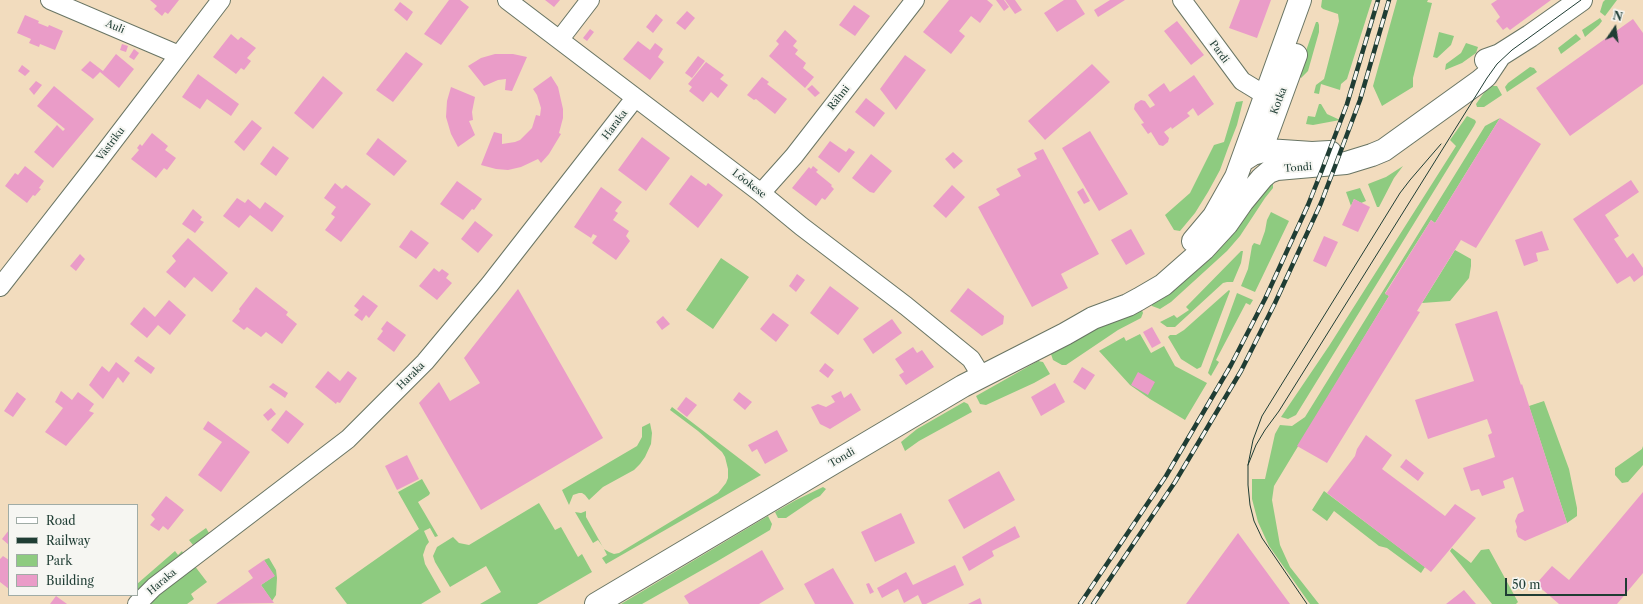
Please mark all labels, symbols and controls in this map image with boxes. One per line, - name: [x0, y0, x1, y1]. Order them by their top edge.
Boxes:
- north arrow: [1595, 8, 1635, 48]
- text: N: [1611, 8, 1624, 24]
- street label: Auli: [104, 18, 126, 36]
- street label: Pardi: [1207, 38, 1231, 66]
- street label: Rähni: [826, 83, 852, 113]
- street label: Kotka: [1268, 86, 1290, 116]
- street label: Haraka: [600, 108, 630, 142]
- street label: Västriku: [95, 125, 127, 163]
- street label: Tondi: [1284, 161, 1312, 175]
- street label: Lõokese: [730, 167, 768, 201]
- street label: Haraka: [395, 360, 427, 392]
- street label: Tondi: [827, 446, 857, 470]
- legend: [8, 504, 138, 596]
- text: Road: [46, 513, 76, 528]
- text: Railway: [46, 533, 91, 548]
- text: Park: [46, 553, 72, 568]
- street label: Haraka: [145, 566, 179, 598]
- scale bar: [1507, 570, 1629, 596]
- text: Building: [46, 573, 94, 588]
- text: 50 m: [1512, 577, 1541, 592]

